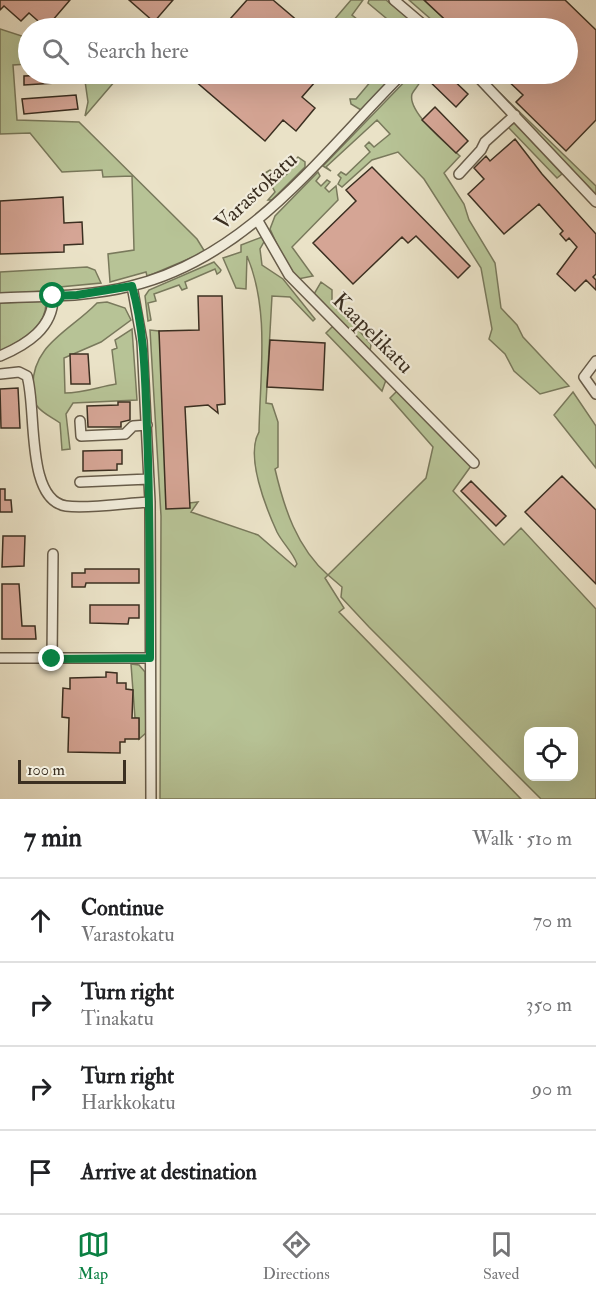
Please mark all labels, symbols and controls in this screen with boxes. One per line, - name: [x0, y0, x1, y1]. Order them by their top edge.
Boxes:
- search box: [18, 18, 578, 84]
- icon: search: [39, 35, 72, 68]
- text: Search here: [87, 37, 189, 65]
- street label: Varastokatu: [209, 146, 303, 236]
- route start: [39, 282, 65, 308]
- street label: Kaapelikatu: [326, 287, 419, 380]
- route end: [38, 645, 64, 671]
- map controls: [524, 727, 578, 781]
- button: locate: [524, 727, 578, 781]
- scale bar: [18, 757, 126, 784]
- text: 100 m: [27, 760, 65, 780]
- text: 7 min: [24, 822, 82, 854]
- text: Walk · 510 m: [472, 826, 572, 851]
- text: Continue: [81, 894, 164, 922]
- icon: ahead: [24, 904, 57, 937]
- text: 70 m: [533, 908, 572, 933]
- text: Varastokatu: [81, 922, 175, 947]
- text: Turn right: [81, 978, 174, 1006]
- icon: right: [24, 988, 57, 1021]
- text: 350 m: [526, 992, 572, 1017]
- text: Tinakatu: [81, 1006, 154, 1031]
- text: Turn right: [81, 1062, 174, 1090]
- icon: right: [24, 1072, 57, 1105]
- text: 90 m: [532, 1076, 572, 1101]
- text: Harkkokatu: [81, 1090, 176, 1115]
- icon: arrive: [24, 1156, 57, 1189]
- text: Arrive at destination: [81, 1158, 257, 1186]
- tab: Map: [77, 1228, 110, 1284]
- tab: Directions: [263, 1228, 330, 1284]
- tab: Saved: [483, 1228, 519, 1284]

